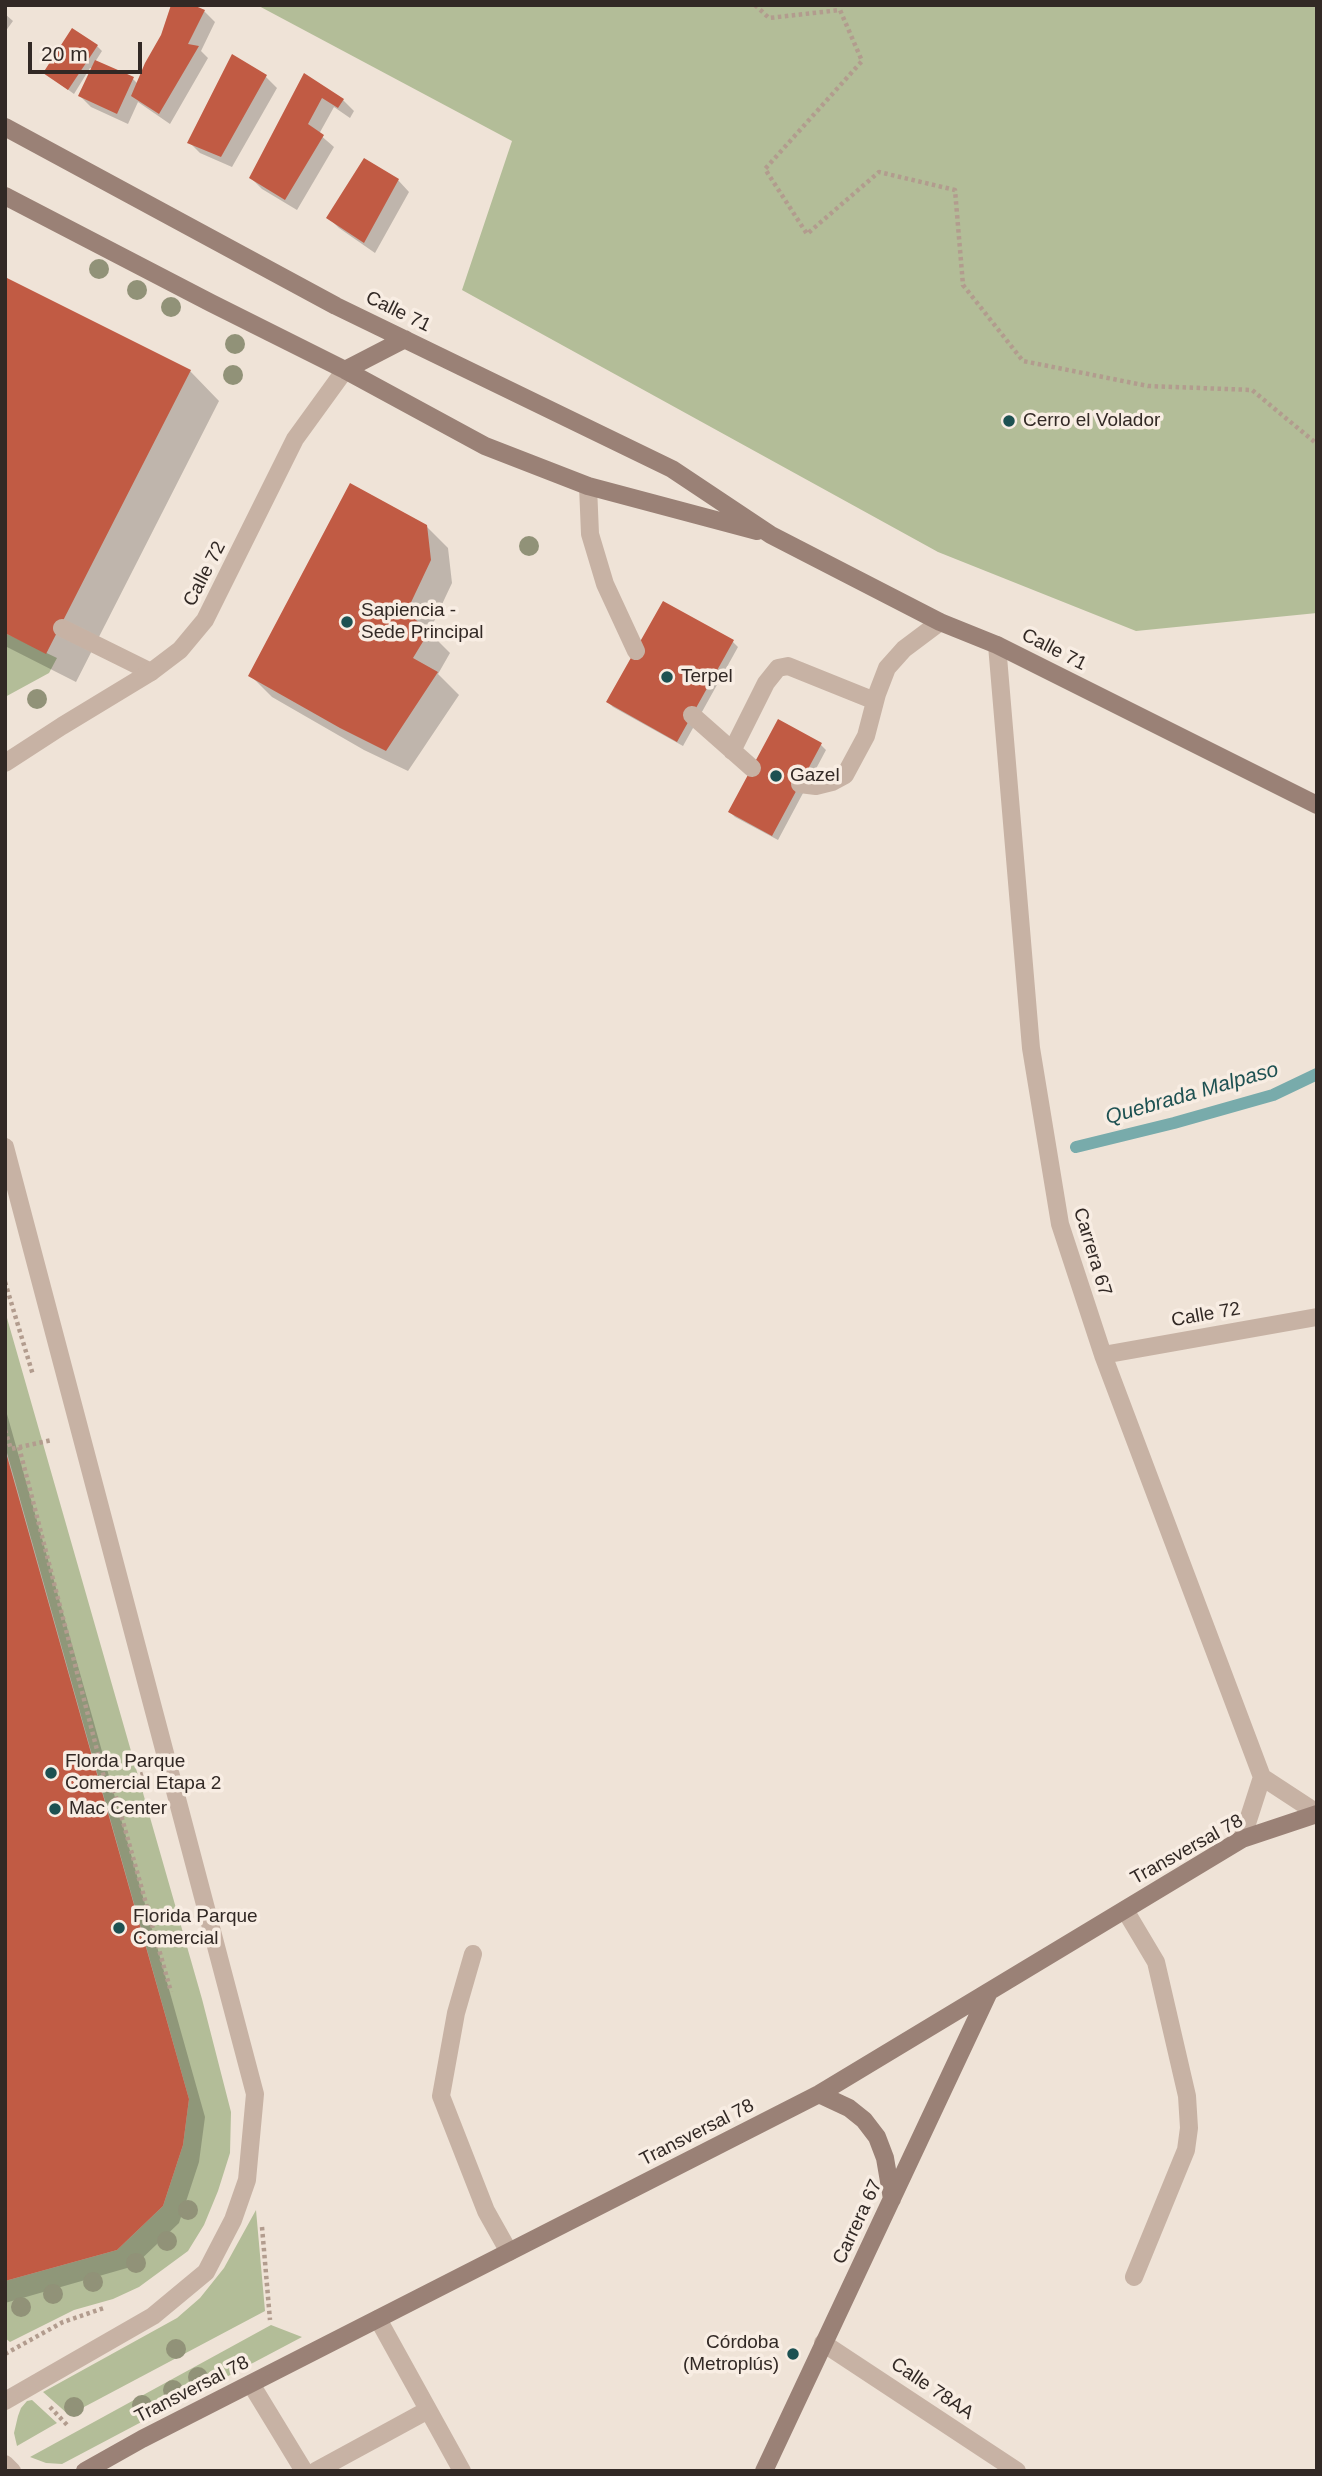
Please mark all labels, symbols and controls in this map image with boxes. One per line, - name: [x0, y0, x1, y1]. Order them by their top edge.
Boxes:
- scale bar: [32, 28, 145, 72]
- text: 20 m: [41, 42, 88, 65]
- street label: Calle 71: [362, 286, 434, 338]
- place label: Cerro el Volador: [1023, 410, 1160, 432]
- marker: Cerro el Volador: [1001, 413, 1017, 429]
- street label: Calle 72: [179, 538, 231, 610]
- place label: Sapiencia - Sede Principal: [361, 600, 484, 644]
- marker: Sapiencia - Sede Principal: [339, 614, 355, 630]
- street label: Calle 71: [1018, 624, 1090, 676]
- place label: Terpel: [681, 666, 733, 688]
- marker: Terpel: [659, 669, 675, 685]
- place label: Gazel: [790, 765, 840, 787]
- marker: Gazel: [768, 768, 784, 784]
- water label: Quebrada Malpaso: [1103, 1057, 1281, 1131]
- street label: Carrera 67: [1068, 1205, 1116, 1299]
- street label: Calle 72: [1170, 1298, 1242, 1332]
- place label: Florda Parque Comercial Etapa 2: [65, 1751, 221, 1795]
- marker: Florda Parque Comercial Etapa 2: [43, 1765, 59, 1781]
- place label: Mac Center: [69, 1798, 167, 1820]
- marker: Mac Center: [47, 1801, 63, 1817]
- street label: Transversal 78: [1127, 1810, 1247, 1890]
- place label: Florida Parque Comercial: [133, 1906, 258, 1950]
- marker: Florida Parque Comercial: [111, 1920, 127, 1936]
- street label: Transversal 78: [636, 2094, 758, 2172]
- street label: Carrera 67: [828, 2176, 888, 2268]
- place label: Córdoba (Metroplús): [683, 2332, 779, 2376]
- marker: Córdoba (Metroplús): [785, 2346, 801, 2362]
- street label: Transversal 78: [131, 2351, 253, 2429]
- street label: Calle 78AA: [886, 2353, 978, 2425]

